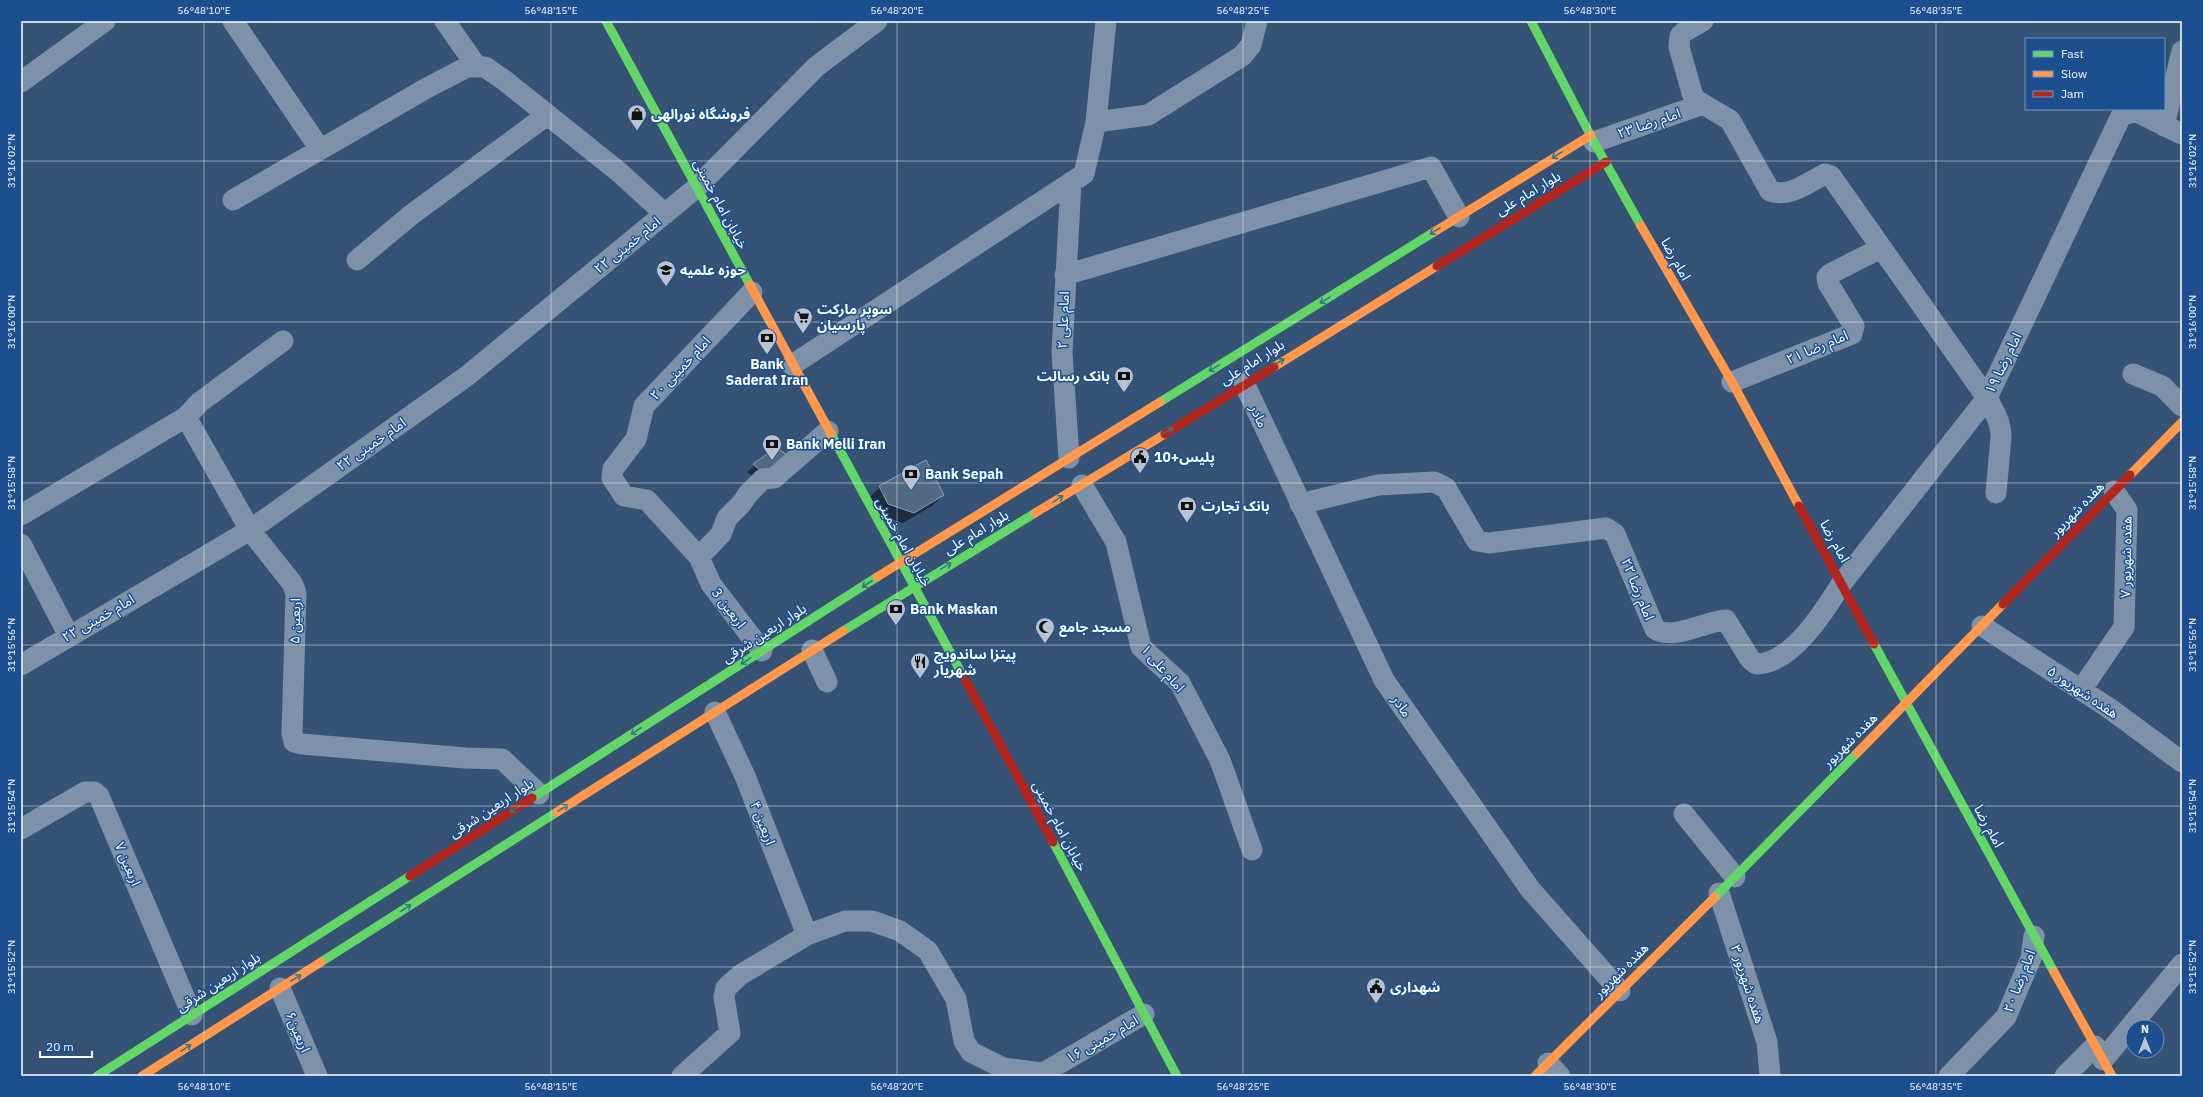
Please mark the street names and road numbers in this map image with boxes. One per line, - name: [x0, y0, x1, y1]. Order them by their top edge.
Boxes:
- street label: امام رضا ۲۳: [1615, 104, 1684, 144]
- street label: خیابان امام خمینی: [688, 156, 752, 253]
- street label: بلوار امام علی: [1492, 166, 1565, 221]
- street label: امام خمینی ۲۲: [590, 213, 665, 279]
- street label: امام رضا: [1655, 234, 1695, 285]
- street label: امام علی ۲: [1053, 291, 1075, 349]
- street label: امام رضا ۲۱: [1783, 326, 1851, 370]
- street label: امام رضا ۱۹: [1981, 330, 2027, 397]
- street label: امام خمینی ۲۰: [646, 332, 716, 405]
- street label: بلوار امام علی: [1216, 335, 1289, 391]
- street label: مادر: [1246, 401, 1272, 430]
- street label: امام خمینی ۲۲: [333, 413, 410, 476]
- street label: هفده شهریور: [2045, 477, 2108, 541]
- street label: خیابان امام خمینی: [870, 494, 936, 591]
- street label: بلوار امام علی: [940, 505, 1013, 560]
- street label: امام رضا: [1814, 516, 1854, 567]
- street label: هفده شهریور ۷: [2116, 516, 2136, 598]
- street label: امام رضا ۲۲: [1616, 555, 1659, 624]
- street label: اربعین 3: [708, 584, 750, 632]
- street label: امام خمینی ۲۲: [58, 590, 139, 648]
- street label: اربعین ۵: [286, 598, 304, 644]
- street label: بلوار اربعین شرقی: [718, 599, 810, 667]
- street label: امام علی ۱: [1136, 640, 1189, 697]
- street label: هفده شهریور ۵: [2044, 662, 2122, 722]
- street label: مادر: [1387, 690, 1416, 721]
- street label: هفده شهریور: [1818, 709, 1881, 772]
- street label: بلوار اربعین شرقی: [445, 774, 537, 842]
- street label: خیابان امام خمینی: [1027, 778, 1091, 875]
- street label: اربعین ۴: [746, 798, 780, 848]
- street label: امام رضا: [1968, 801, 2008, 852]
- street label: اربعین ۷: [111, 839, 145, 889]
- street label: هفده شهریور: [1589, 939, 1652, 1002]
- street label: هفده شهریور ۳: [1727, 942, 1769, 1026]
- street label: امام رضا ۲۰: [1999, 947, 2041, 1016]
- street label: بلوار اربعین شرقی: [172, 948, 264, 1016]
- street label: اربعین۶: [281, 1009, 315, 1055]
- street label: امام خمینی ۱۶: [1062, 1011, 1143, 1069]

